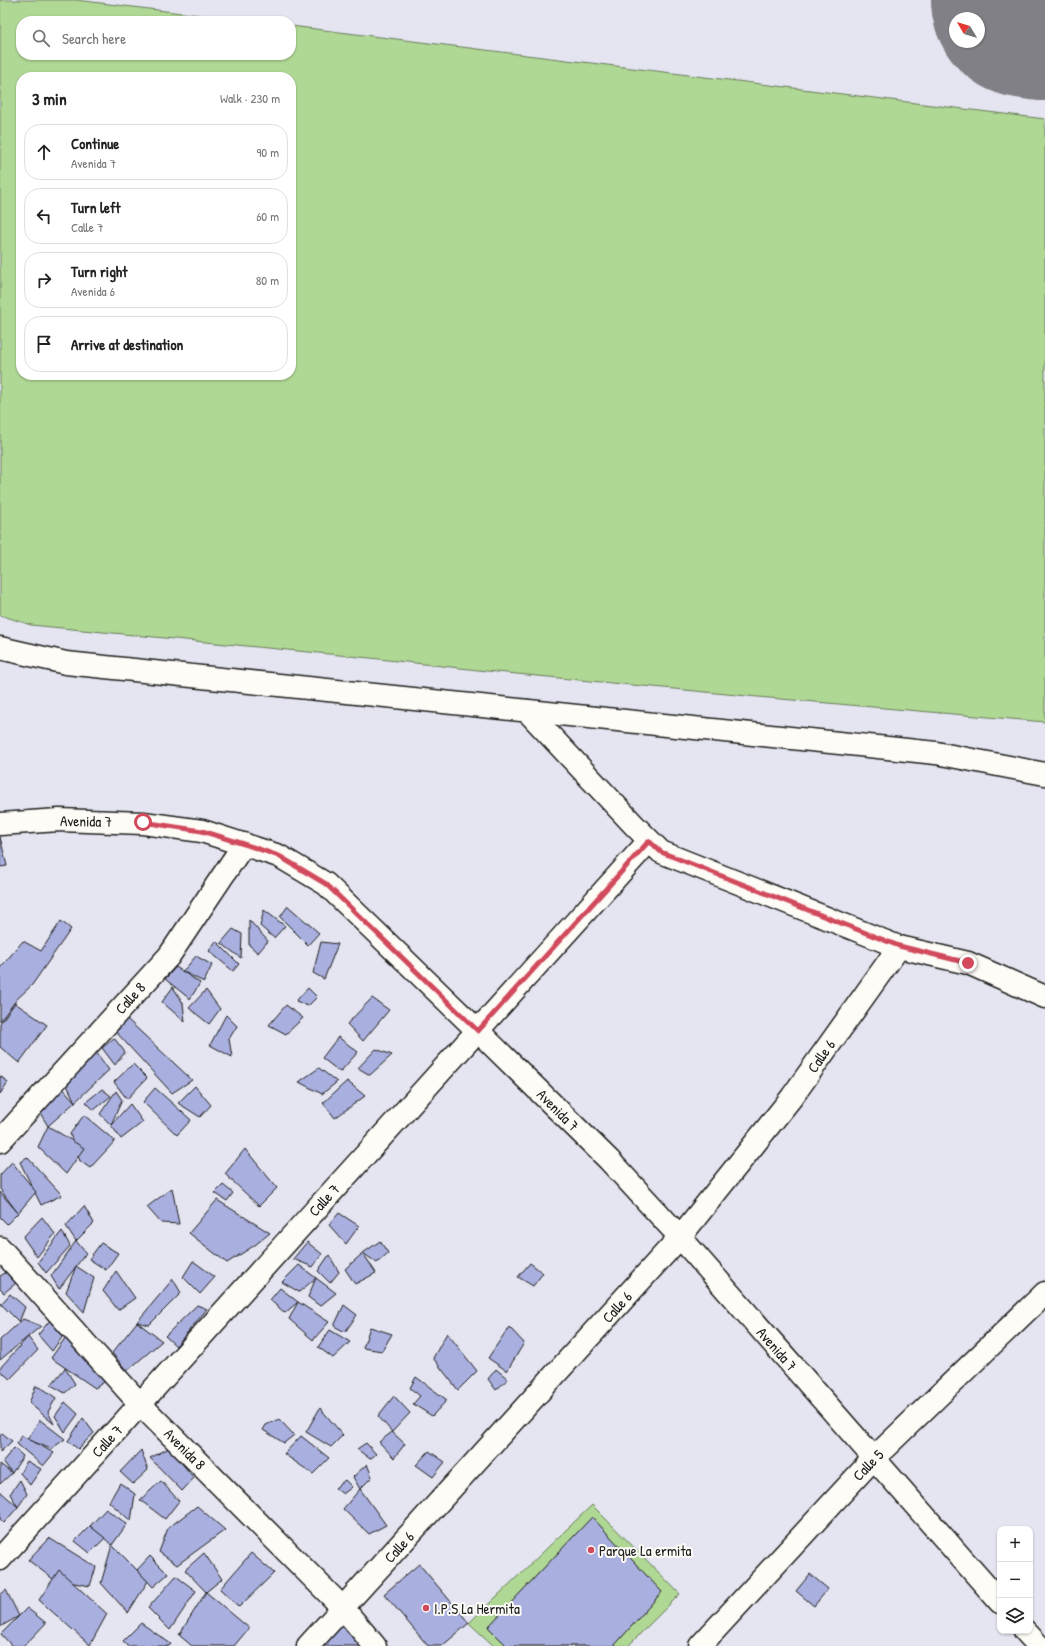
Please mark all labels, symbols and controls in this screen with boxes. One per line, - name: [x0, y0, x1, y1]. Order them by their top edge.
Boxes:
- north arrow: [949, 12, 985, 48]
- search box: [16, 16, 296, 60]
- icon: search: [30, 27, 52, 49]
- text: Search here: [62, 28, 126, 49]
- text: 3 min: [32, 87, 67, 110]
- text: Walk · 230 m: [220, 89, 280, 107]
- text: Continue: [71, 133, 119, 154]
- icon: ahead: [33, 141, 55, 163]
- text: 90 m: [257, 143, 279, 161]
- text: Avenida 7: [71, 154, 116, 172]
- text: Turn left: [71, 197, 121, 218]
- icon: left: [33, 205, 55, 227]
- text: 60 m: [256, 207, 279, 225]
- text: Calle 7: [71, 218, 103, 236]
- text: Turn right: [71, 261, 127, 282]
- icon: right: [33, 269, 55, 291]
- text: 80 m: [256, 271, 279, 289]
- text: Avenida 6: [71, 282, 115, 300]
- icon: arrive: [33, 333, 55, 355]
- text: Arrive at destination: [71, 334, 183, 355]
- street label: Avenida 7: [60, 810, 112, 832]
- route start: [134, 813, 152, 831]
- route end: [959, 954, 977, 972]
- street label: Calle 8: [110, 977, 150, 1019]
- street label: Calle 6: [802, 1035, 840, 1077]
- street label: Avenida 7: [532, 1084, 584, 1136]
- street label: Calle 7: [304, 1179, 344, 1221]
- street label: Calle 6: [597, 1287, 637, 1327]
- street label: Avenida 7: [752, 1322, 802, 1376]
- street label: Calle 7: [87, 1420, 127, 1462]
- street label: Avenida 8: [160, 1424, 210, 1474]
- street label: Calle 5: [848, 1444, 889, 1485]
- map controls: [997, 1526, 1033, 1634]
- button: +: [997, 1526, 1033, 1562]
- street label: Calle 6: [379, 1527, 419, 1567]
- place label: Parque La ermita: [599, 1540, 692, 1561]
- marker: Parque La ermita: [586, 1545, 596, 1555]
- button: −: [997, 1562, 1033, 1598]
- place label: I.P.S La Hermita: [434, 1598, 520, 1619]
- button: layers: [997, 1598, 1033, 1634]
- marker: I.P.S La Hermita: [421, 1603, 431, 1613]

